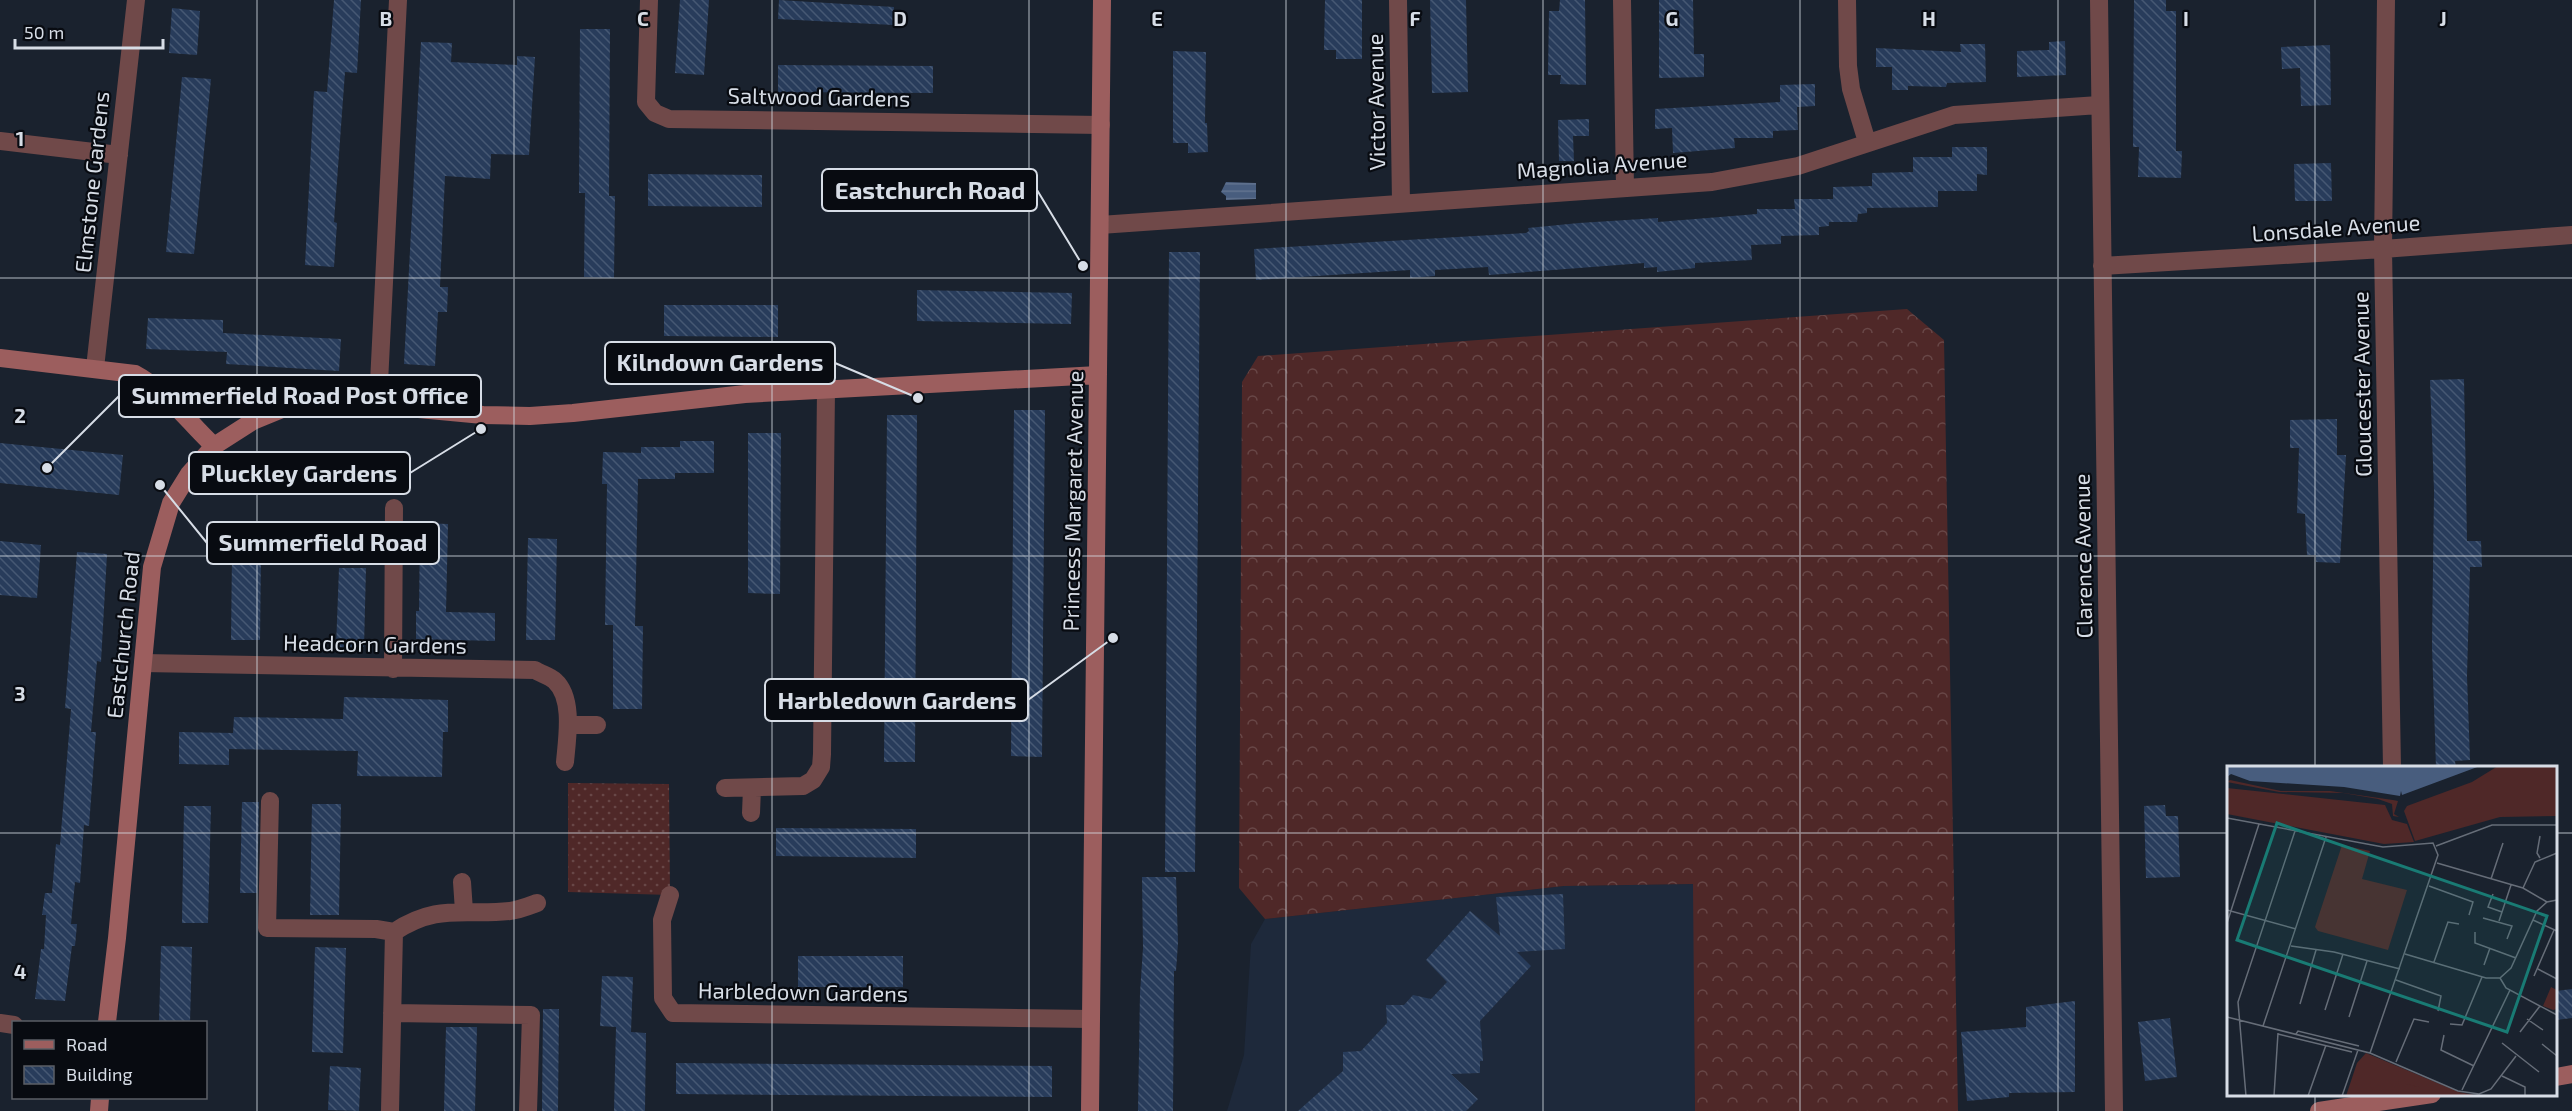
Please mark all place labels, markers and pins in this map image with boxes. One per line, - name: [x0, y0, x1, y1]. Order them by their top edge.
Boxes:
- callout: Eastchurch Road: [822, 169, 1037, 211]
- callout: Kilndown Gardens: [605, 342, 835, 384]
- callout: Summerfield Road Post Office: [119, 375, 481, 417]
- callout: Pluckley Gardens: [189, 452, 410, 494]
- callout: Summerfield Road: [207, 522, 439, 564]
- callout: Harbledown Gardens: [765, 679, 1028, 721]

